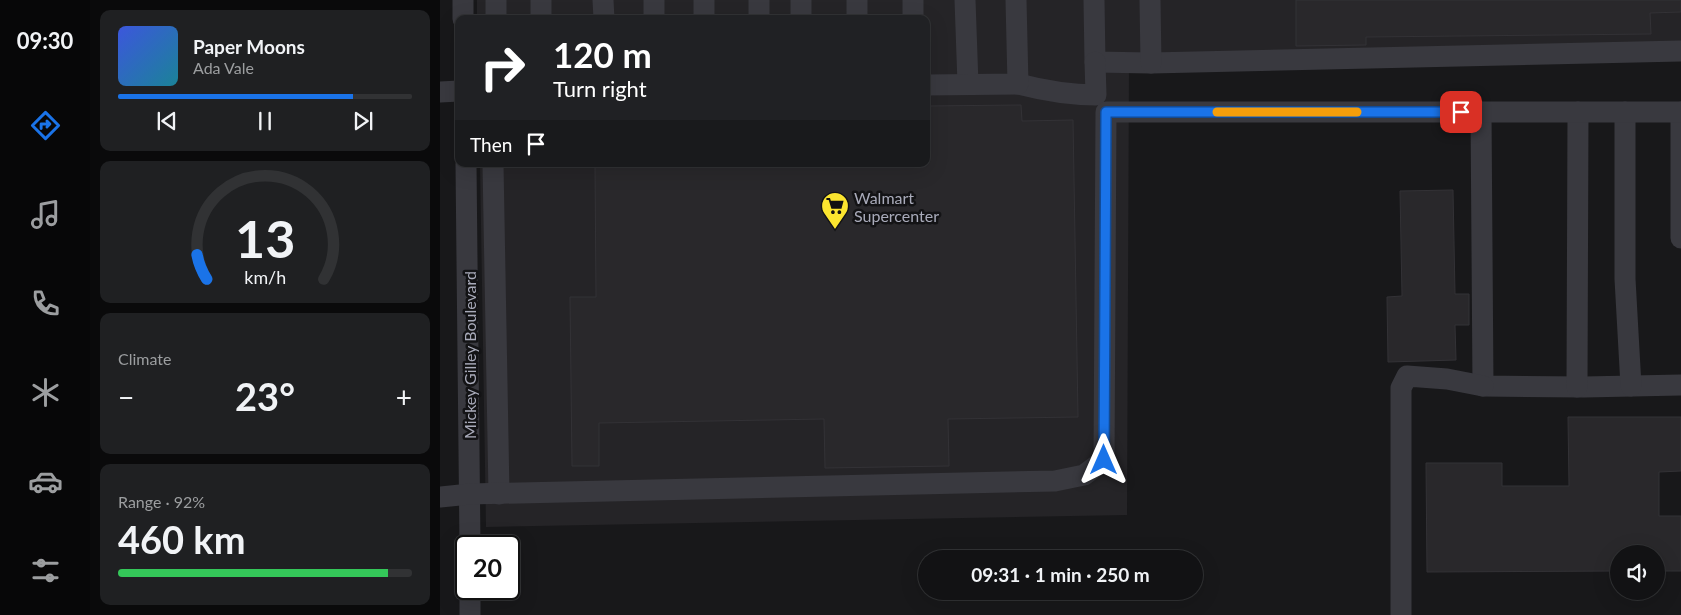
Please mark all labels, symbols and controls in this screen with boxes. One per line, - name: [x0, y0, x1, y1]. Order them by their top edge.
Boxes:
- text: 09:30: [17, 27, 73, 54]
- text: 120 m: [553, 33, 652, 75]
- text: Paper Moons: [193, 35, 305, 58]
- icon: right: [470, 35, 535, 100]
- text: Ada Vale: [193, 58, 254, 77]
- text: Turn right: [553, 75, 647, 102]
- pin: [1440, 91, 1482, 133]
- icon: arrive: [1447, 98, 1475, 126]
- icon: previous: [153, 107, 181, 135]
- icon: pause: [251, 107, 279, 135]
- icon: next: [349, 107, 377, 135]
- icon: directions: [28, 108, 63, 143]
- icon: arrive: [522, 130, 550, 158]
- text: Then: [470, 133, 512, 156]
- place label: Walmart Supercenter: [854, 188, 939, 225]
- supermarket icon: Walmart Supercenter: [820, 191, 850, 230]
- icon: music: [28, 197, 63, 232]
- text: 13: [235, 207, 295, 269]
- text: km/h: [244, 266, 286, 288]
- street label: Mickey Gilley Boulevard: [460, 271, 479, 439]
- icon: phone: [28, 286, 63, 321]
- text: Climate: [118, 349, 171, 368]
- text: 23°: [235, 373, 295, 419]
- icon: climate: [28, 375, 63, 410]
- text: −: [118, 380, 134, 414]
- text: +: [396, 380, 412, 414]
- position arrow: [1077, 433, 1129, 485]
- icon: car: [28, 464, 63, 499]
- text: Range · 92%: [118, 492, 205, 511]
- text: 460 km: [118, 516, 246, 562]
- speed limit sign: 20: [455, 535, 520, 600]
- map controls: [1610, 545, 1665, 600]
- button: sound: [1610, 545, 1665, 600]
- icon: filters: [28, 553, 63, 588]
- text: 09:31 · 1 min · 250 m: [971, 563, 1150, 586]

